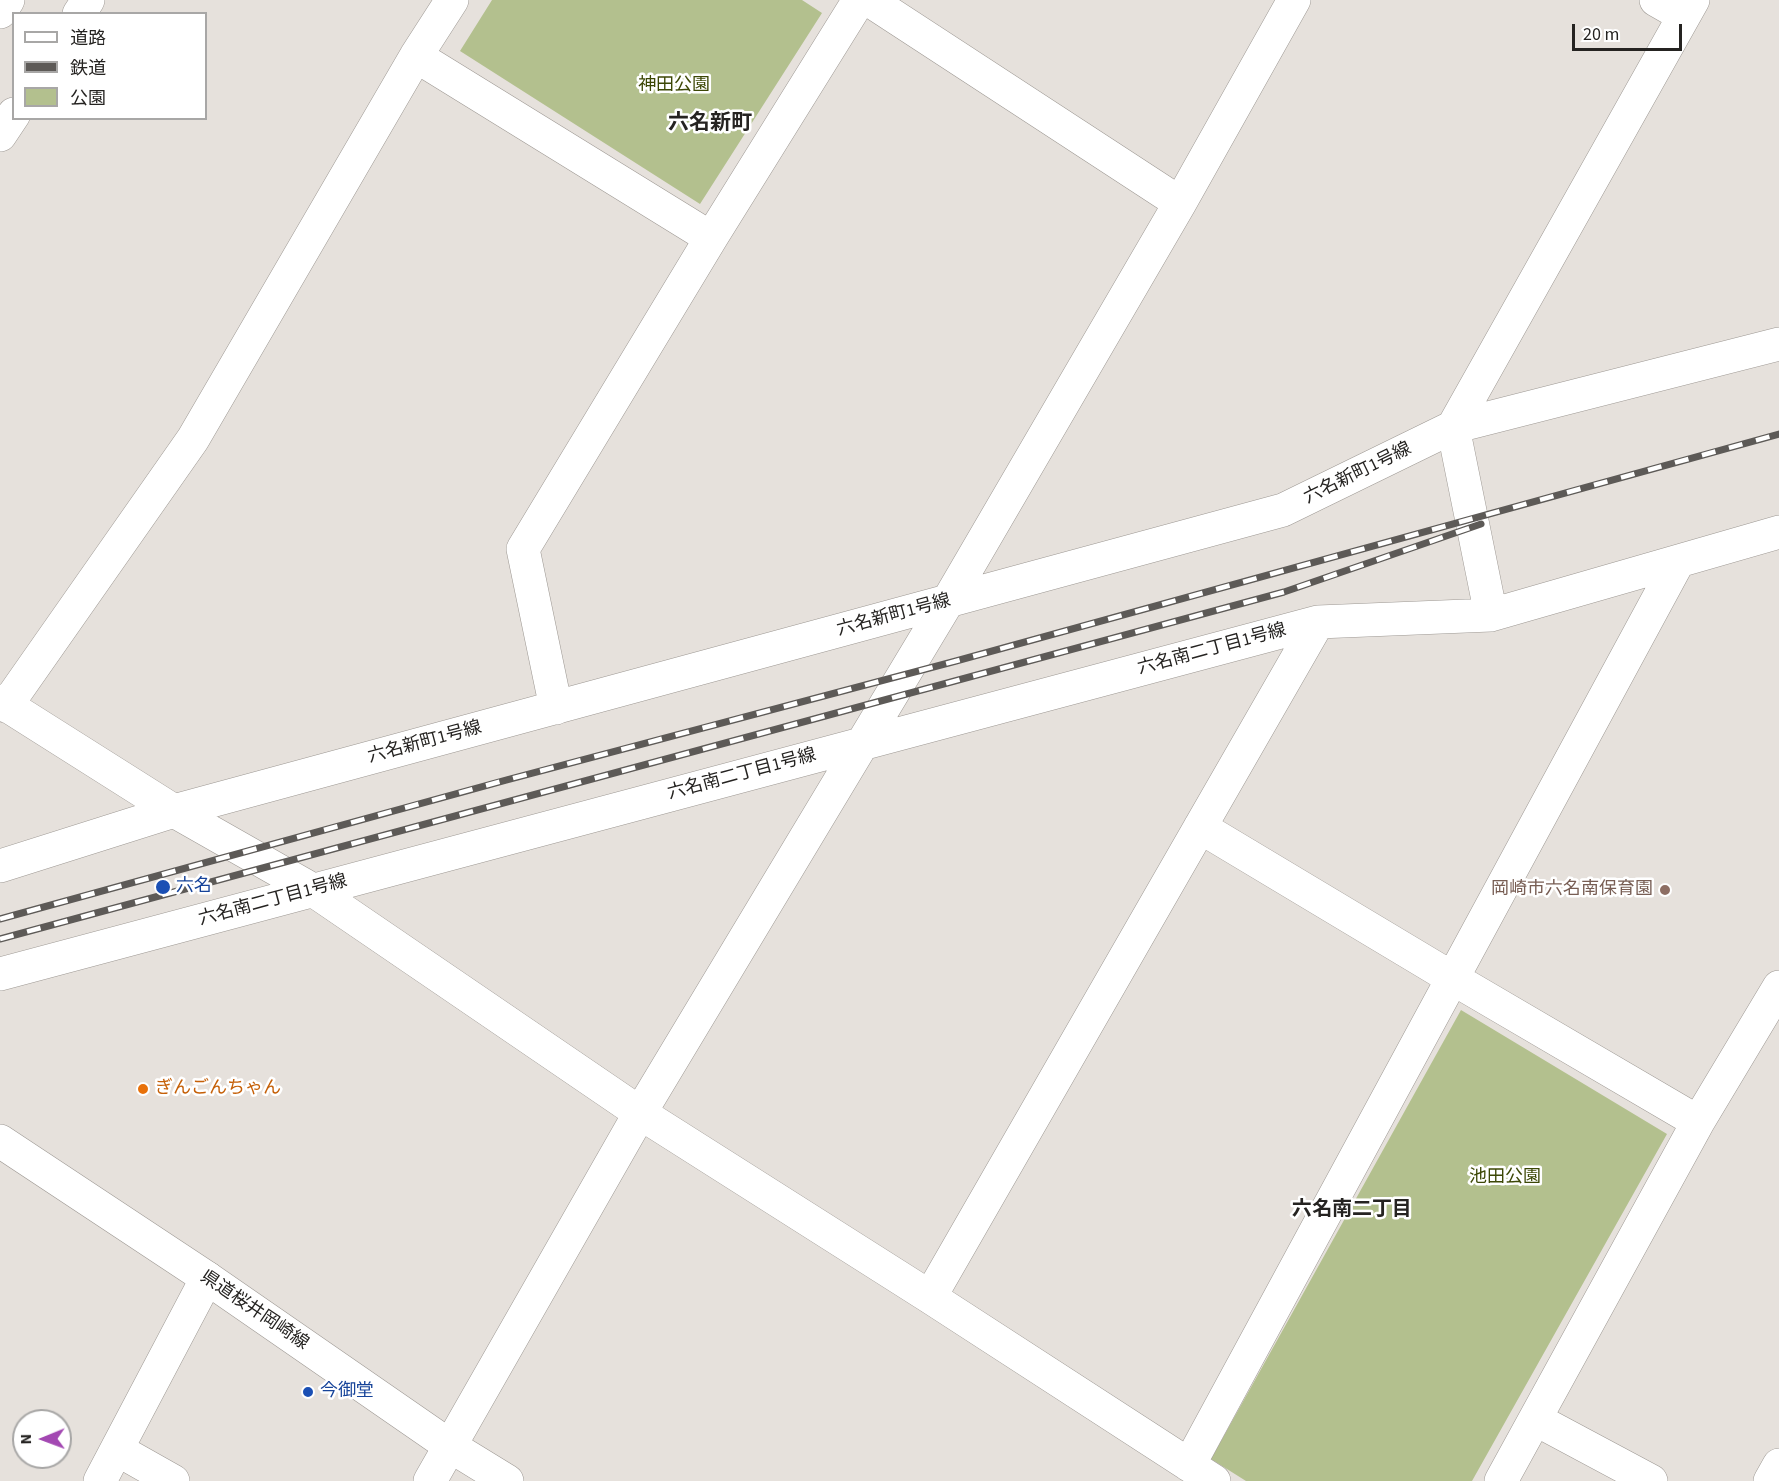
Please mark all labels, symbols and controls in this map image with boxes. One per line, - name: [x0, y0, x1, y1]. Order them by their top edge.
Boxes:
- legend: [12, 12, 207, 120]
- scale bar: [1575, 12, 1684, 50]
- text: 20 m: [1583, 22, 1619, 47]
- text: 道路: [70, 26, 106, 51]
- text: 鉄道: [70, 56, 106, 81]
- park label: 神田公園: [638, 75, 710, 97]
- text: 公園: [70, 86, 106, 111]
- district label: 六名新町: [668, 111, 752, 137]
- street label: 六名新町1号線: [1301, 439, 1415, 509]
- street label: 六名新町1号線: [835, 590, 953, 642]
- street label: 六名南二丁目1号線: [1135, 620, 1289, 680]
- street label: 六名新町1号線: [366, 717, 484, 769]
- street label: 六名南二丁目1号線: [665, 745, 819, 805]
- street label: 六名南二丁目1号線: [196, 871, 350, 931]
- place label: 六名: [176, 876, 212, 898]
- marker: 六名: [154, 878, 172, 896]
- place label: 岡崎市六名南保育園: [1491, 879, 1653, 901]
- marker: 岡崎市六名南保育園: [1658, 883, 1672, 897]
- place label: ぎんごんちゃん: [155, 1078, 281, 1100]
- marker: ぎんごんちゃん: [136, 1082, 150, 1096]
- park label: 池田公園: [1469, 1167, 1541, 1189]
- district label: 六名南二丁目: [1292, 1199, 1412, 1223]
- street label: 県道桜井岡崎線: [196, 1267, 312, 1355]
- place label: 今御堂: [320, 1381, 374, 1403]
- marker: 今御堂: [301, 1385, 315, 1399]
- north arrow: [12, 1409, 72, 1469]
- text: N: [15, 1434, 37, 1445]

